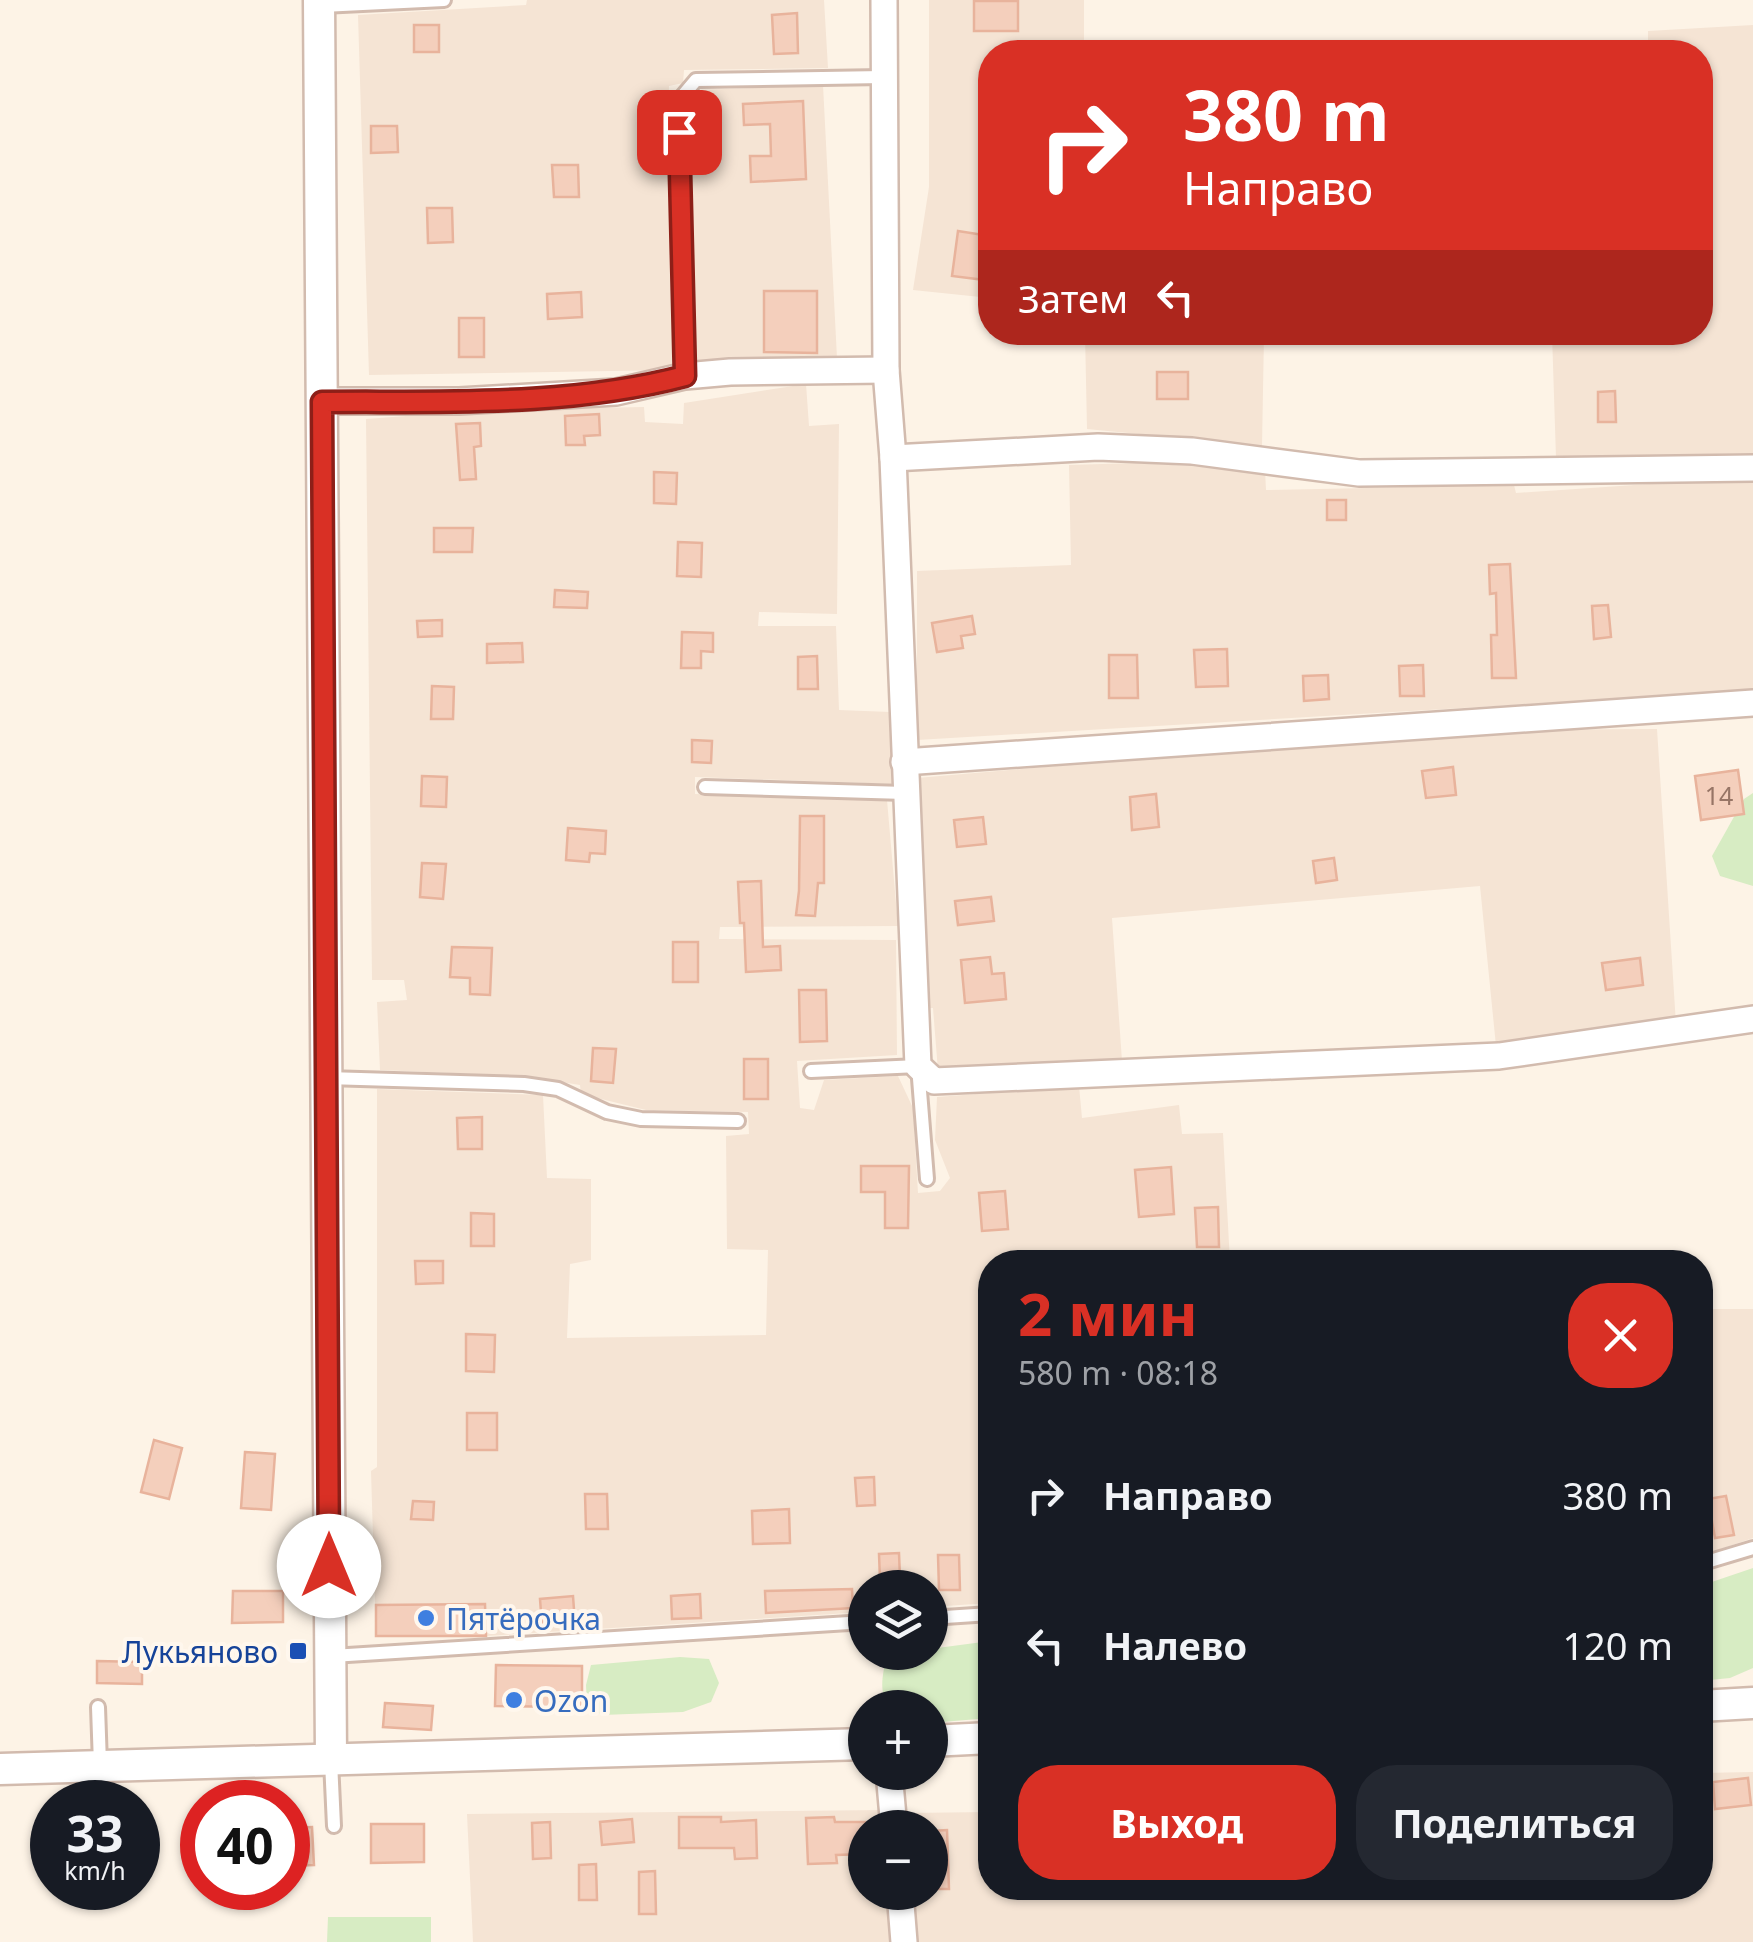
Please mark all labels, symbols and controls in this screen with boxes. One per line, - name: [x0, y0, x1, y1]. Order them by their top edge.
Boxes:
- text: 380 m: [1183, 66, 1390, 162]
- icon: right: [1018, 80, 1148, 210]
- pin: [637, 90, 722, 175]
- icon: arrive: [652, 105, 707, 160]
- text: Направо: [1183, 157, 1373, 218]
- icon: left: [1148, 270, 1203, 325]
- text: Затем: [1018, 272, 1128, 324]
- house number: 14: [1705, 778, 1733, 812]
- text: 2 мин: [1018, 1272, 1198, 1354]
- button: close: [1568, 1283, 1673, 1388]
- text: 580 m · 08:18: [1018, 1351, 1218, 1394]
- icon: right: [1018, 1468, 1073, 1523]
- text: Направо: [1103, 1469, 1273, 1521]
- text: 380 m: [1562, 1469, 1673, 1521]
- position arrow: [277, 1514, 381, 1618]
- map controls: [848, 1570, 948, 1910]
- button: layers: [848, 1570, 948, 1670]
- place label: Пятёрочка: [446, 1598, 601, 1639]
- marker: Пятёрочка: [415, 1607, 437, 1629]
- icon: left: [1018, 1618, 1073, 1673]
- text: Налево: [1103, 1619, 1247, 1671]
- text: 120 m: [1562, 1619, 1673, 1671]
- place label: Лукьяново: [122, 1631, 278, 1672]
- marker: Лукьяново: [287, 1640, 309, 1662]
- place label: Ozon: [534, 1680, 608, 1721]
- marker: Ozon: [503, 1689, 525, 1711]
- button: +: [848, 1690, 948, 1790]
- button: Выход: [1018, 1765, 1336, 1880]
- button: Поделиться: [1356, 1765, 1673, 1880]
- speed limit sign: 40: [180, 1780, 310, 1910]
- text: 33: [66, 1799, 124, 1867]
- button: −: [848, 1810, 948, 1910]
- text: km/h: [64, 1853, 126, 1887]

